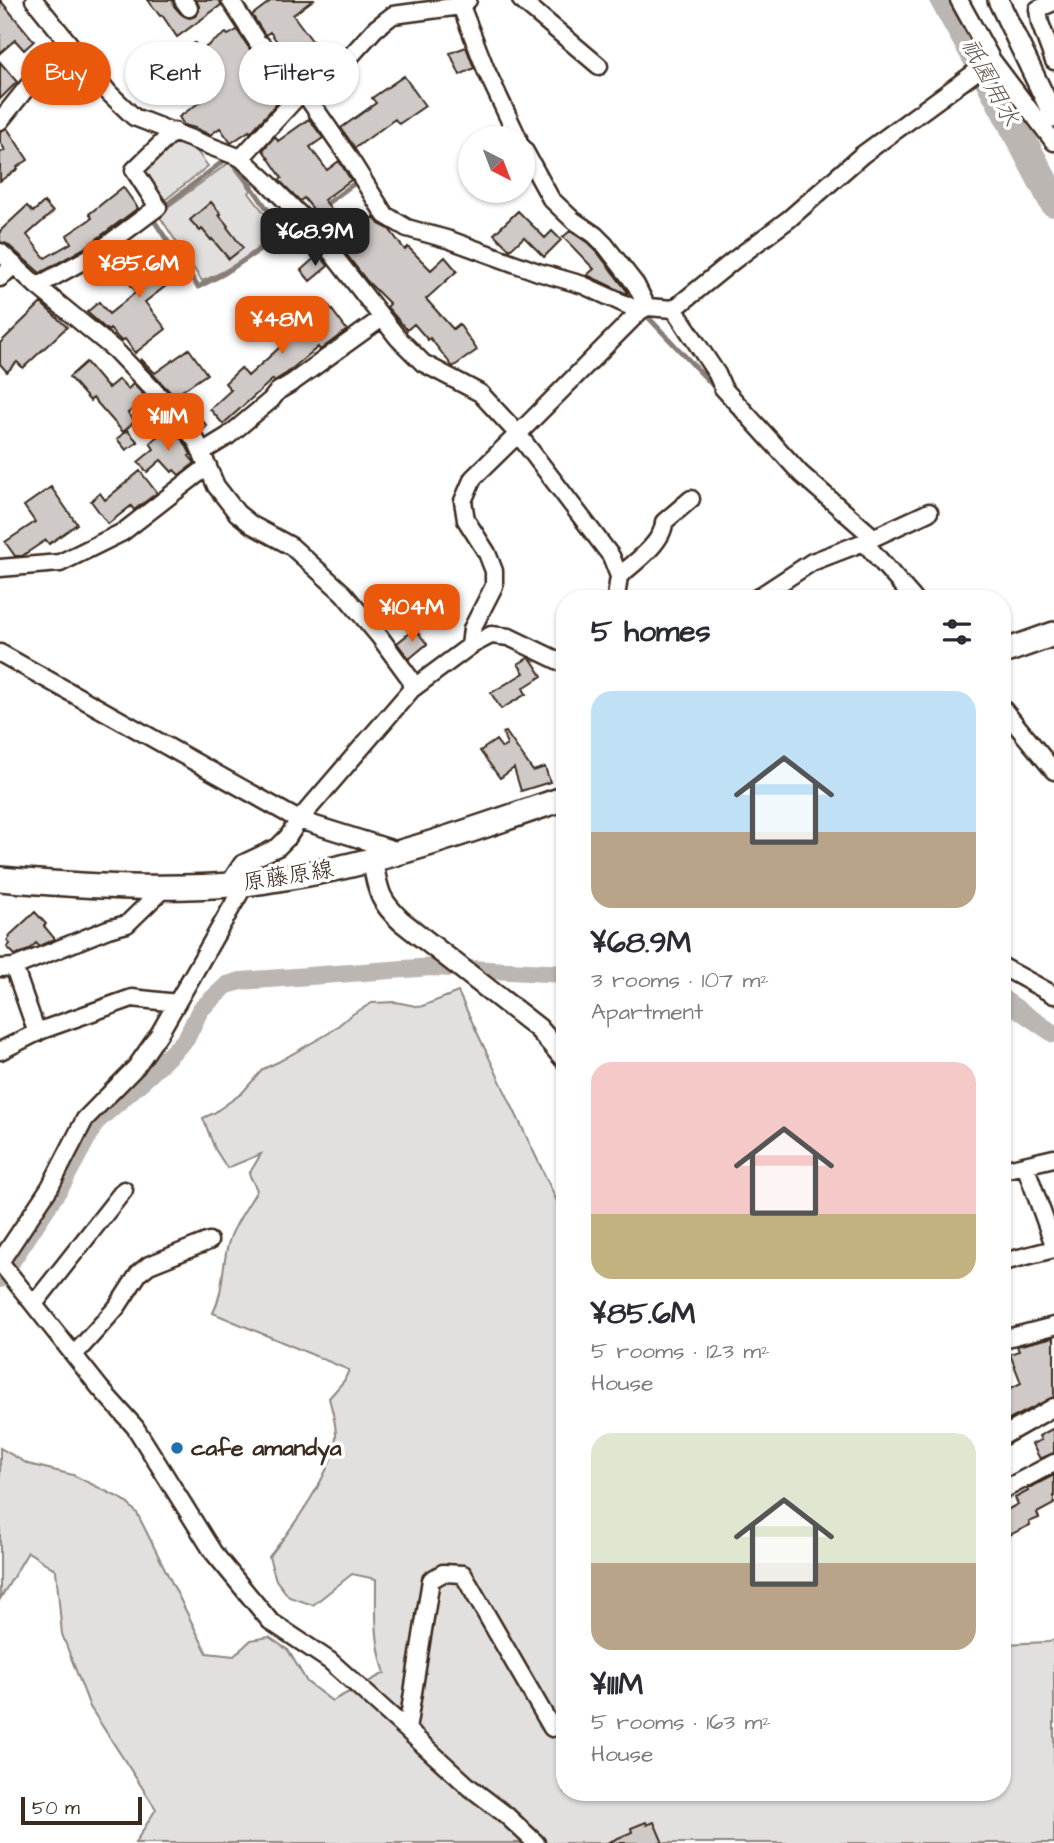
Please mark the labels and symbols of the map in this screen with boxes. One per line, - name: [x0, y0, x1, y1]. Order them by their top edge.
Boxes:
- water label: 祇園用水: [952, 32, 1028, 132]
- north arrow: [458, 126, 536, 203]
- pin: ¥68.9M: [258, 208, 372, 268]
- pin: ¥85.6M: [82, 240, 196, 300]
- pin: ¥48M: [241, 296, 323, 356]
- pin: ¥111M: [119, 393, 217, 453]
- pin: ¥104M: [363, 584, 461, 644]
- street label: 原藤原線: [240, 853, 336, 899]
- place label: cafe amandya: [191, 1432, 342, 1466]
- marker: cafe amandya: [169, 1440, 185, 1456]
- scale bar: [21, 1794, 142, 1826]

